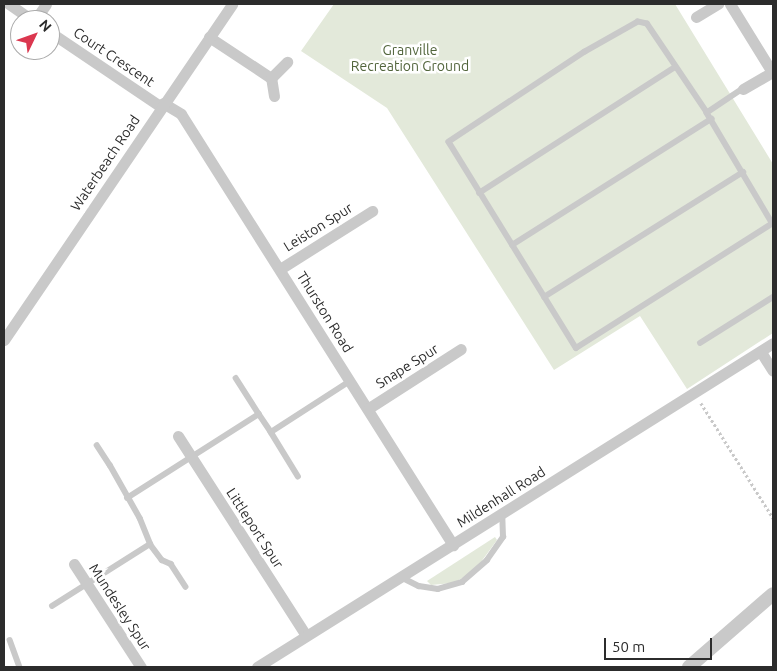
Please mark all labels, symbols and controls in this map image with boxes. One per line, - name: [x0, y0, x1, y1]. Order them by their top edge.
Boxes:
- north arrow: [10, 10, 60, 60]
- text: N: [36, 16, 55, 35]
- street label: Court Crescent: [70, 24, 158, 90]
- park label: Granville Recreation Ground: [351, 42, 469, 74]
- street label: Waterbeach Road: [67, 112, 143, 214]
- street label: Leiston Spur: [280, 199, 356, 255]
- street label: Thurston Road: [293, 268, 357, 356]
- street label: Snape Spur: [373, 340, 441, 392]
- street label: Mildenhall Road: [454, 463, 548, 531]
- street label: Littleport Spur: [223, 485, 287, 571]
- street label: Mundesley Spur: [86, 560, 154, 654]
- scale bar: [607, 628, 714, 660]
- text: 50 m: [612, 638, 645, 655]

